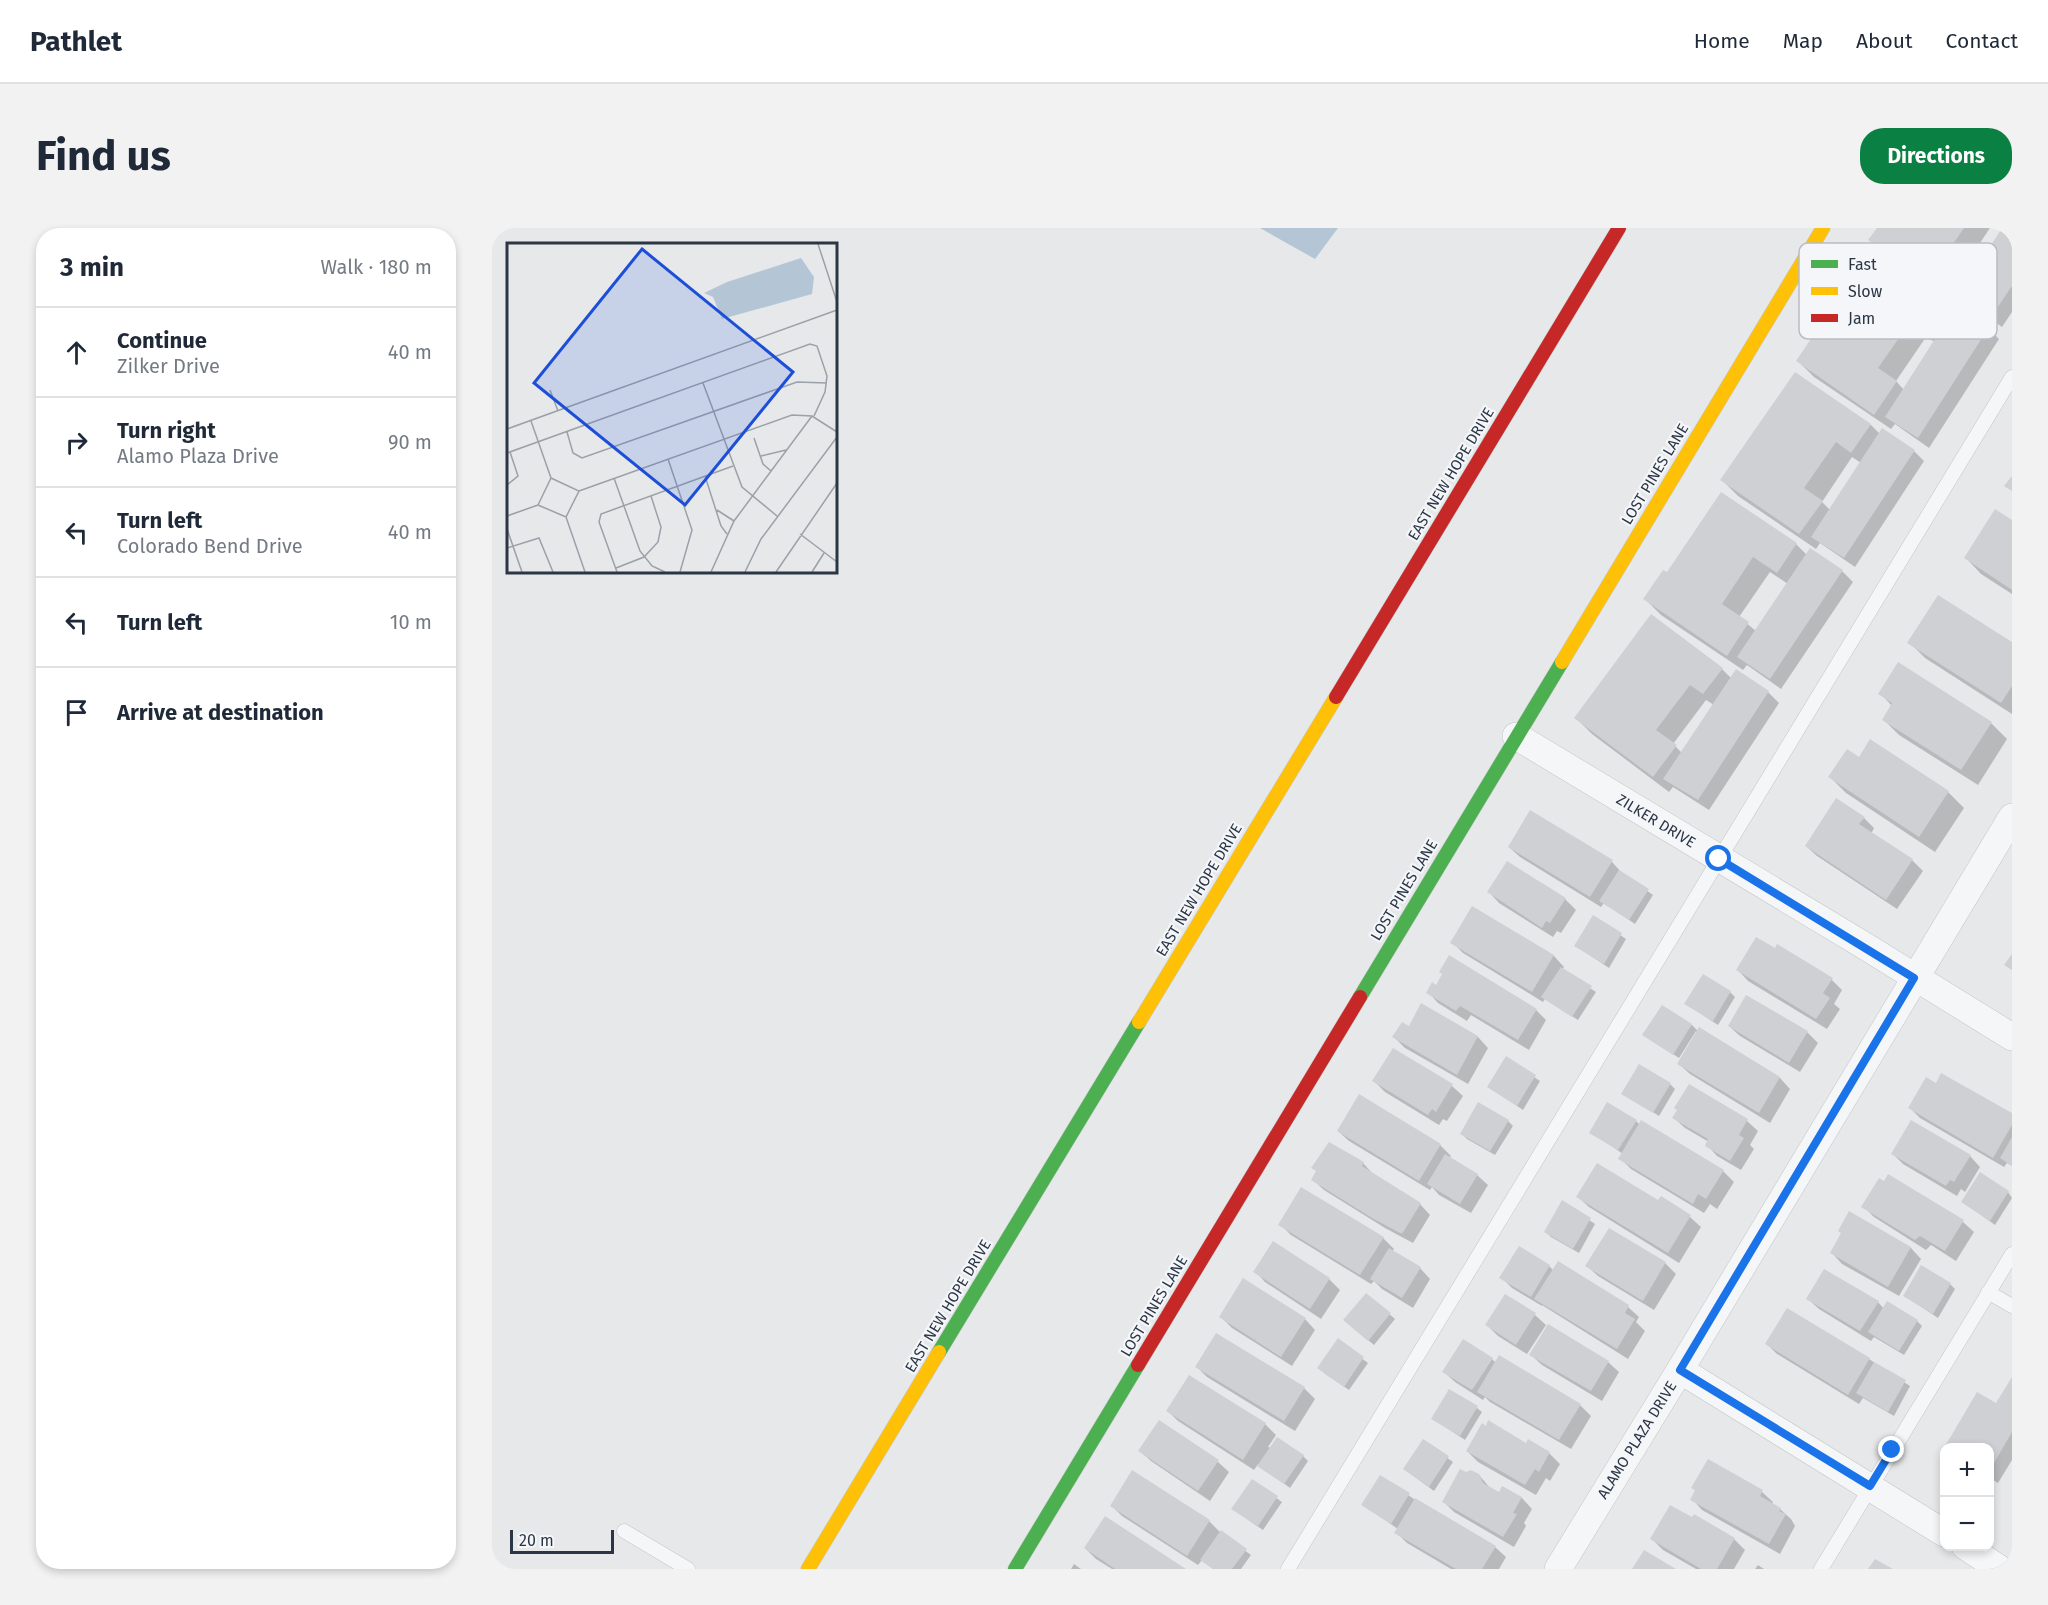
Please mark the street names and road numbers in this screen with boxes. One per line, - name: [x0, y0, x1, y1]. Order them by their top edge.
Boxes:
- street label: EAST NEW HOPE DRIVE: [1404, 404, 1498, 544]
- street label: LOST PINES LANE: [1618, 420, 1692, 528]
- street label: ZILKER DRIVE: [1613, 790, 1699, 852]
- street label: EAST NEW HOPE DRIVE: [1152, 820, 1246, 960]
- street label: LOST PINES LANE: [1367, 836, 1441, 944]
- street label: EAST NEW HOPE DRIVE: [901, 1236, 995, 1376]
- street label: LOST PINES LANE: [1117, 1252, 1191, 1360]
- street label: ALAMO PLAZA DRIVE: [1594, 1378, 1680, 1502]

